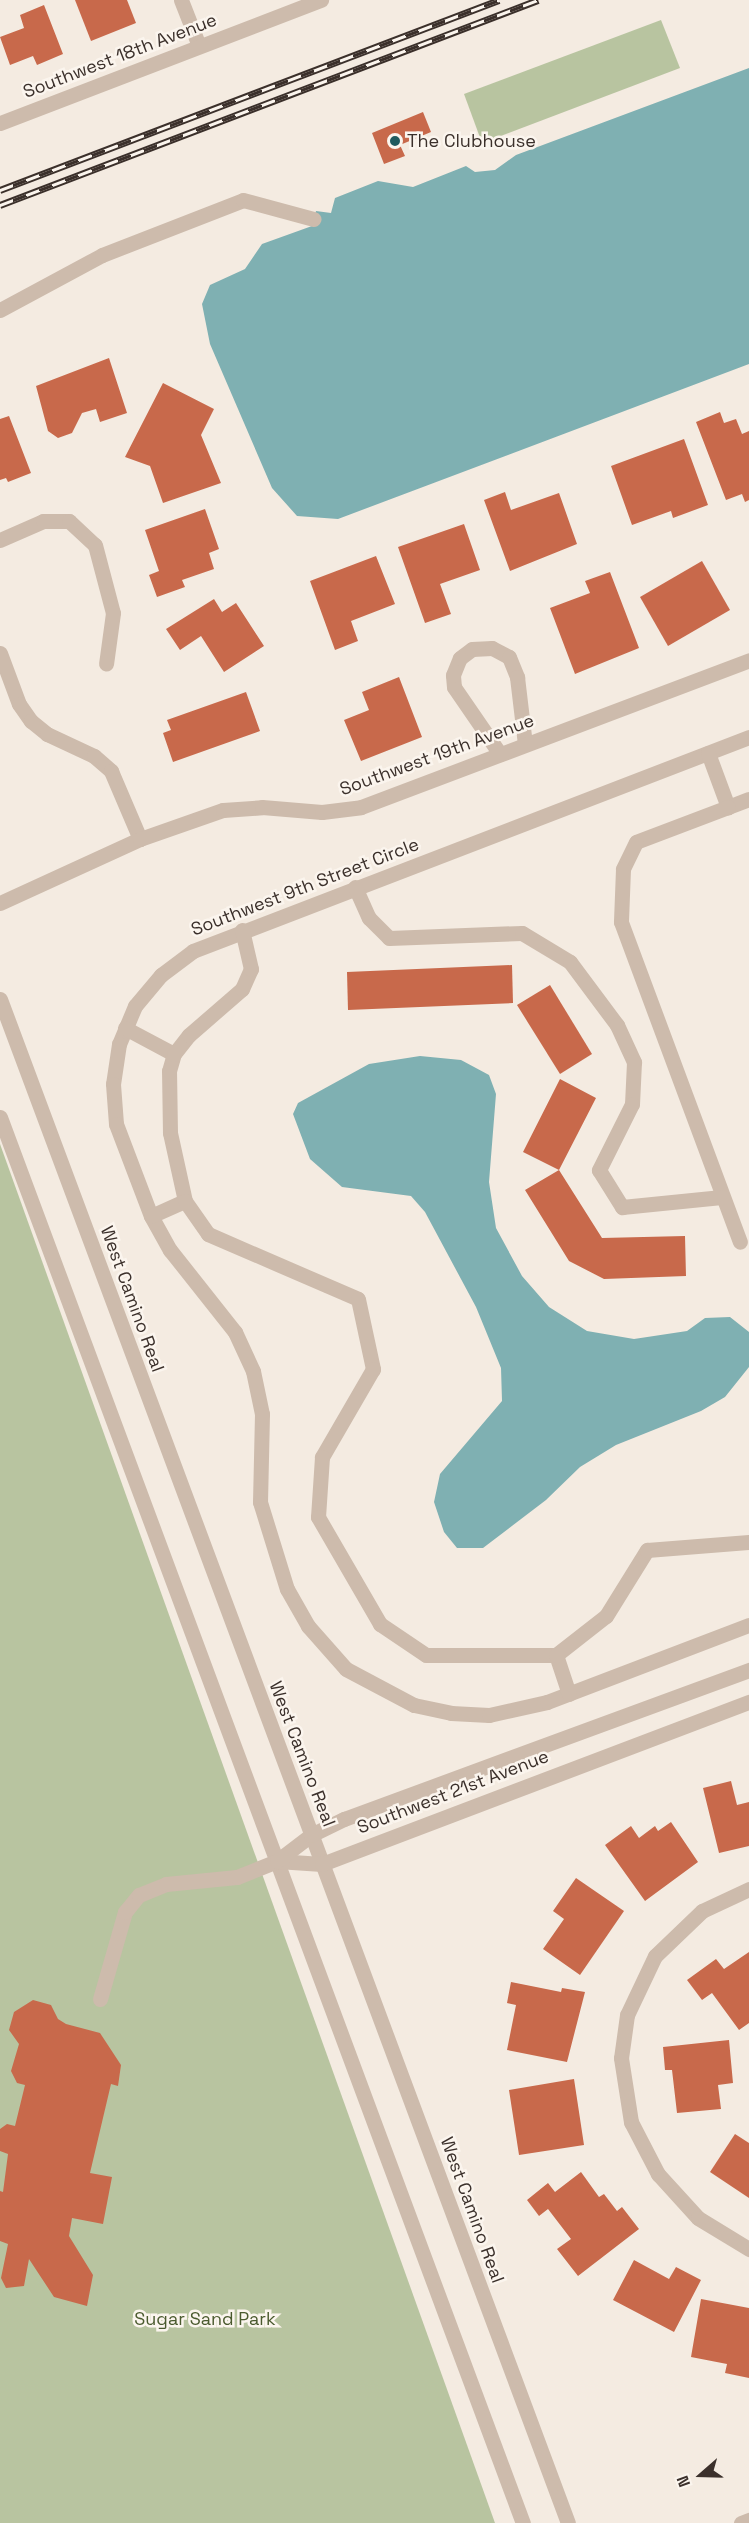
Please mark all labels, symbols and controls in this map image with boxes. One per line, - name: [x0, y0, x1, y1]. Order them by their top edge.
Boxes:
- street label: Southwest 18th Avenue: [20, 9, 220, 103]
- place label: The Clubhouse: [407, 130, 536, 152]
- marker: The Clubhouse: [388, 134, 402, 148]
- street label: Southwest 19th Avenue: [337, 710, 537, 800]
- street label: Southwest 9th Street Circle: [188, 833, 422, 941]
- street label: West Camino Real: [96, 1223, 168, 1375]
- street label: West Camino Real: [264, 1678, 340, 1830]
- street label: Southwest 21st Avenue: [354, 1745, 552, 1839]
- street label: West Camino Real: [436, 2134, 508, 2286]
- park label: Sugar Sand Park: [134, 2308, 276, 2330]
- north arrow: [671, 2445, 731, 2505]
- text: N: [672, 2473, 695, 2490]

